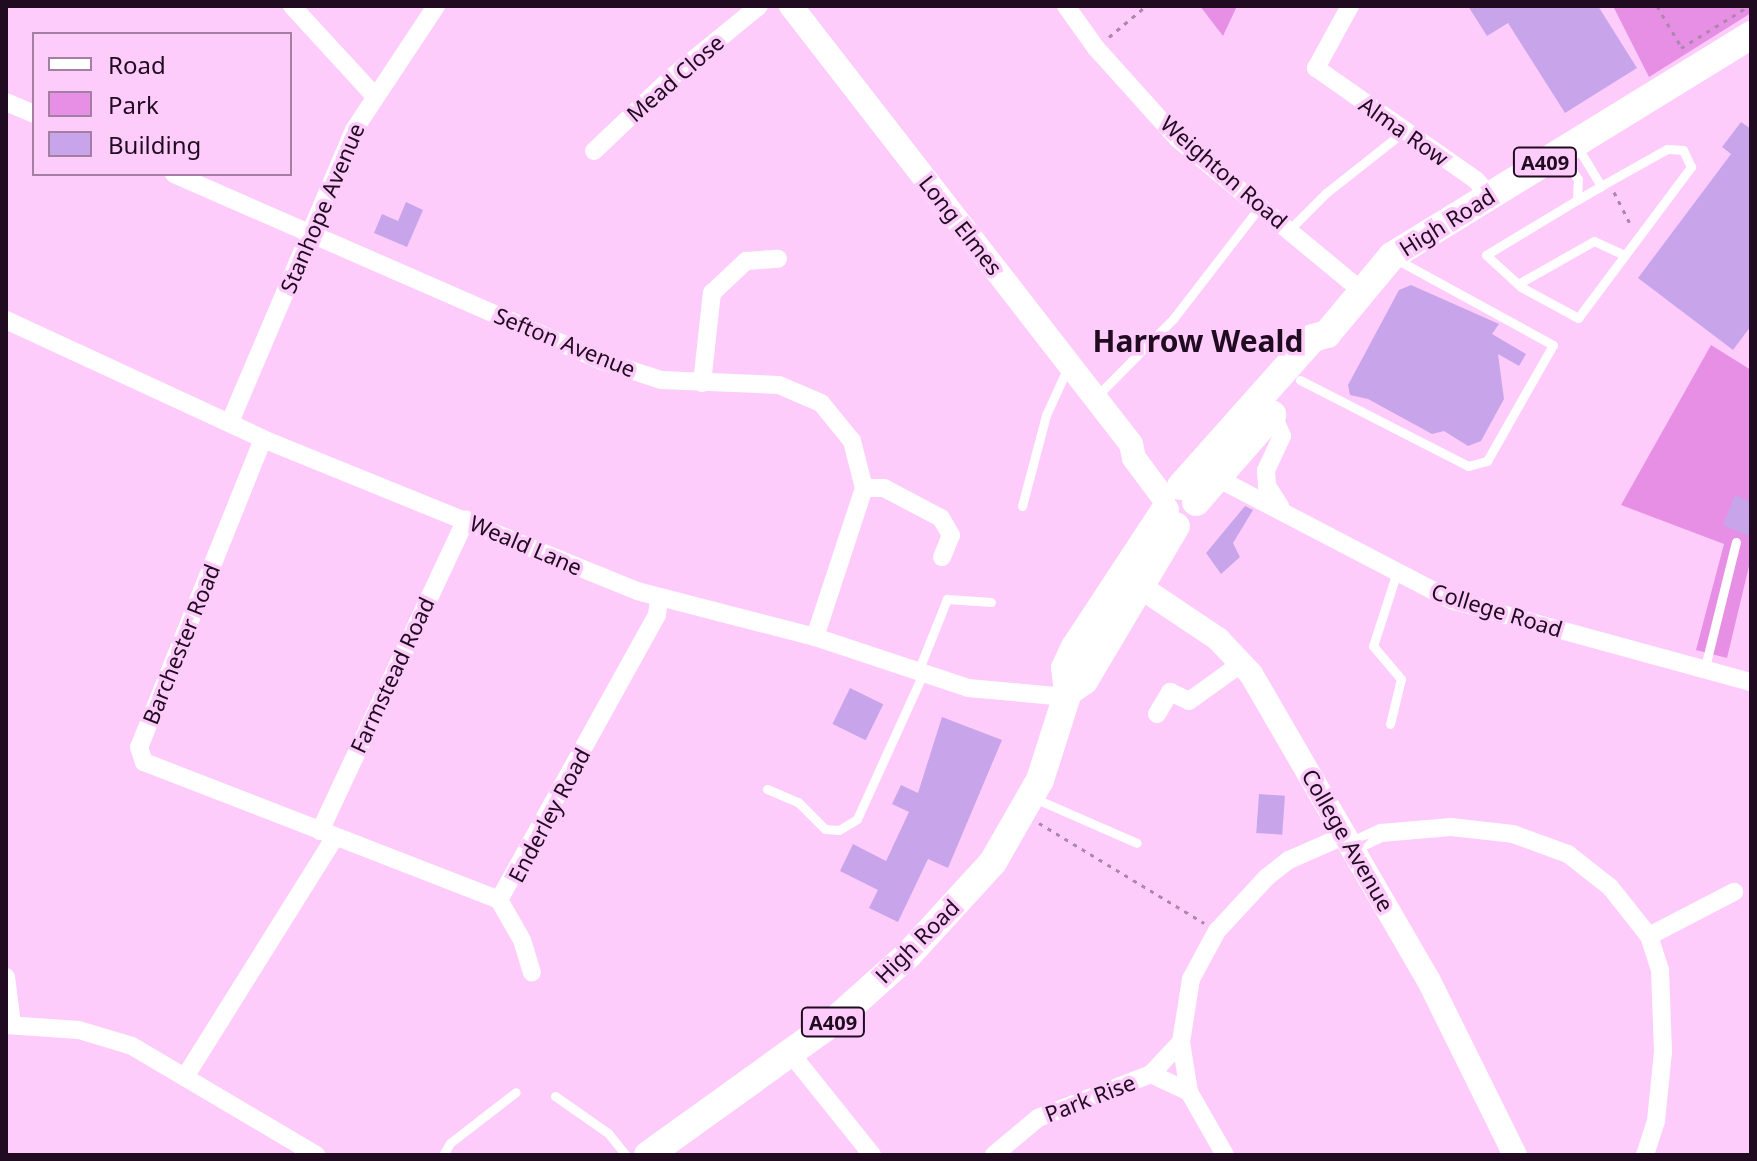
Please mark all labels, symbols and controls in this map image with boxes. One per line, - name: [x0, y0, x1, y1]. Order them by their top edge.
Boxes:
- street label: Mead Close: [621, 29, 729, 127]
- legend: [32, 32, 292, 176]
- text: Road: [108, 48, 166, 81]
- text: Park: [108, 88, 159, 121]
- street label: Alma Row: [1355, 91, 1453, 171]
- street label: Weighton Road: [1155, 110, 1293, 234]
- street label: Stanhope Avenue: [274, 119, 370, 297]
- text: Building: [108, 128, 201, 161]
- road number: A409: [1511, 146, 1579, 178]
- street label: Long Elmes: [914, 170, 1008, 280]
- street label: High Road: [1394, 182, 1500, 262]
- street label: Sefton Avenue: [491, 302, 639, 382]
- district label: Harrow Weald: [1093, 323, 1303, 359]
- street label: Weald Lane: [466, 509, 586, 581]
- street label: Barchester Road: [137, 560, 225, 728]
- street label: College Road: [1428, 578, 1566, 642]
- street label: Farmstead Road: [344, 593, 440, 757]
- street label: Enderley Road: [503, 743, 595, 887]
- street label: College Avenue: [1297, 764, 1399, 916]
- street label: High Road: [870, 894, 964, 988]
- road number: A409: [799, 1006, 867, 1038]
- street label: Park Rise: [1041, 1069, 1139, 1127]

